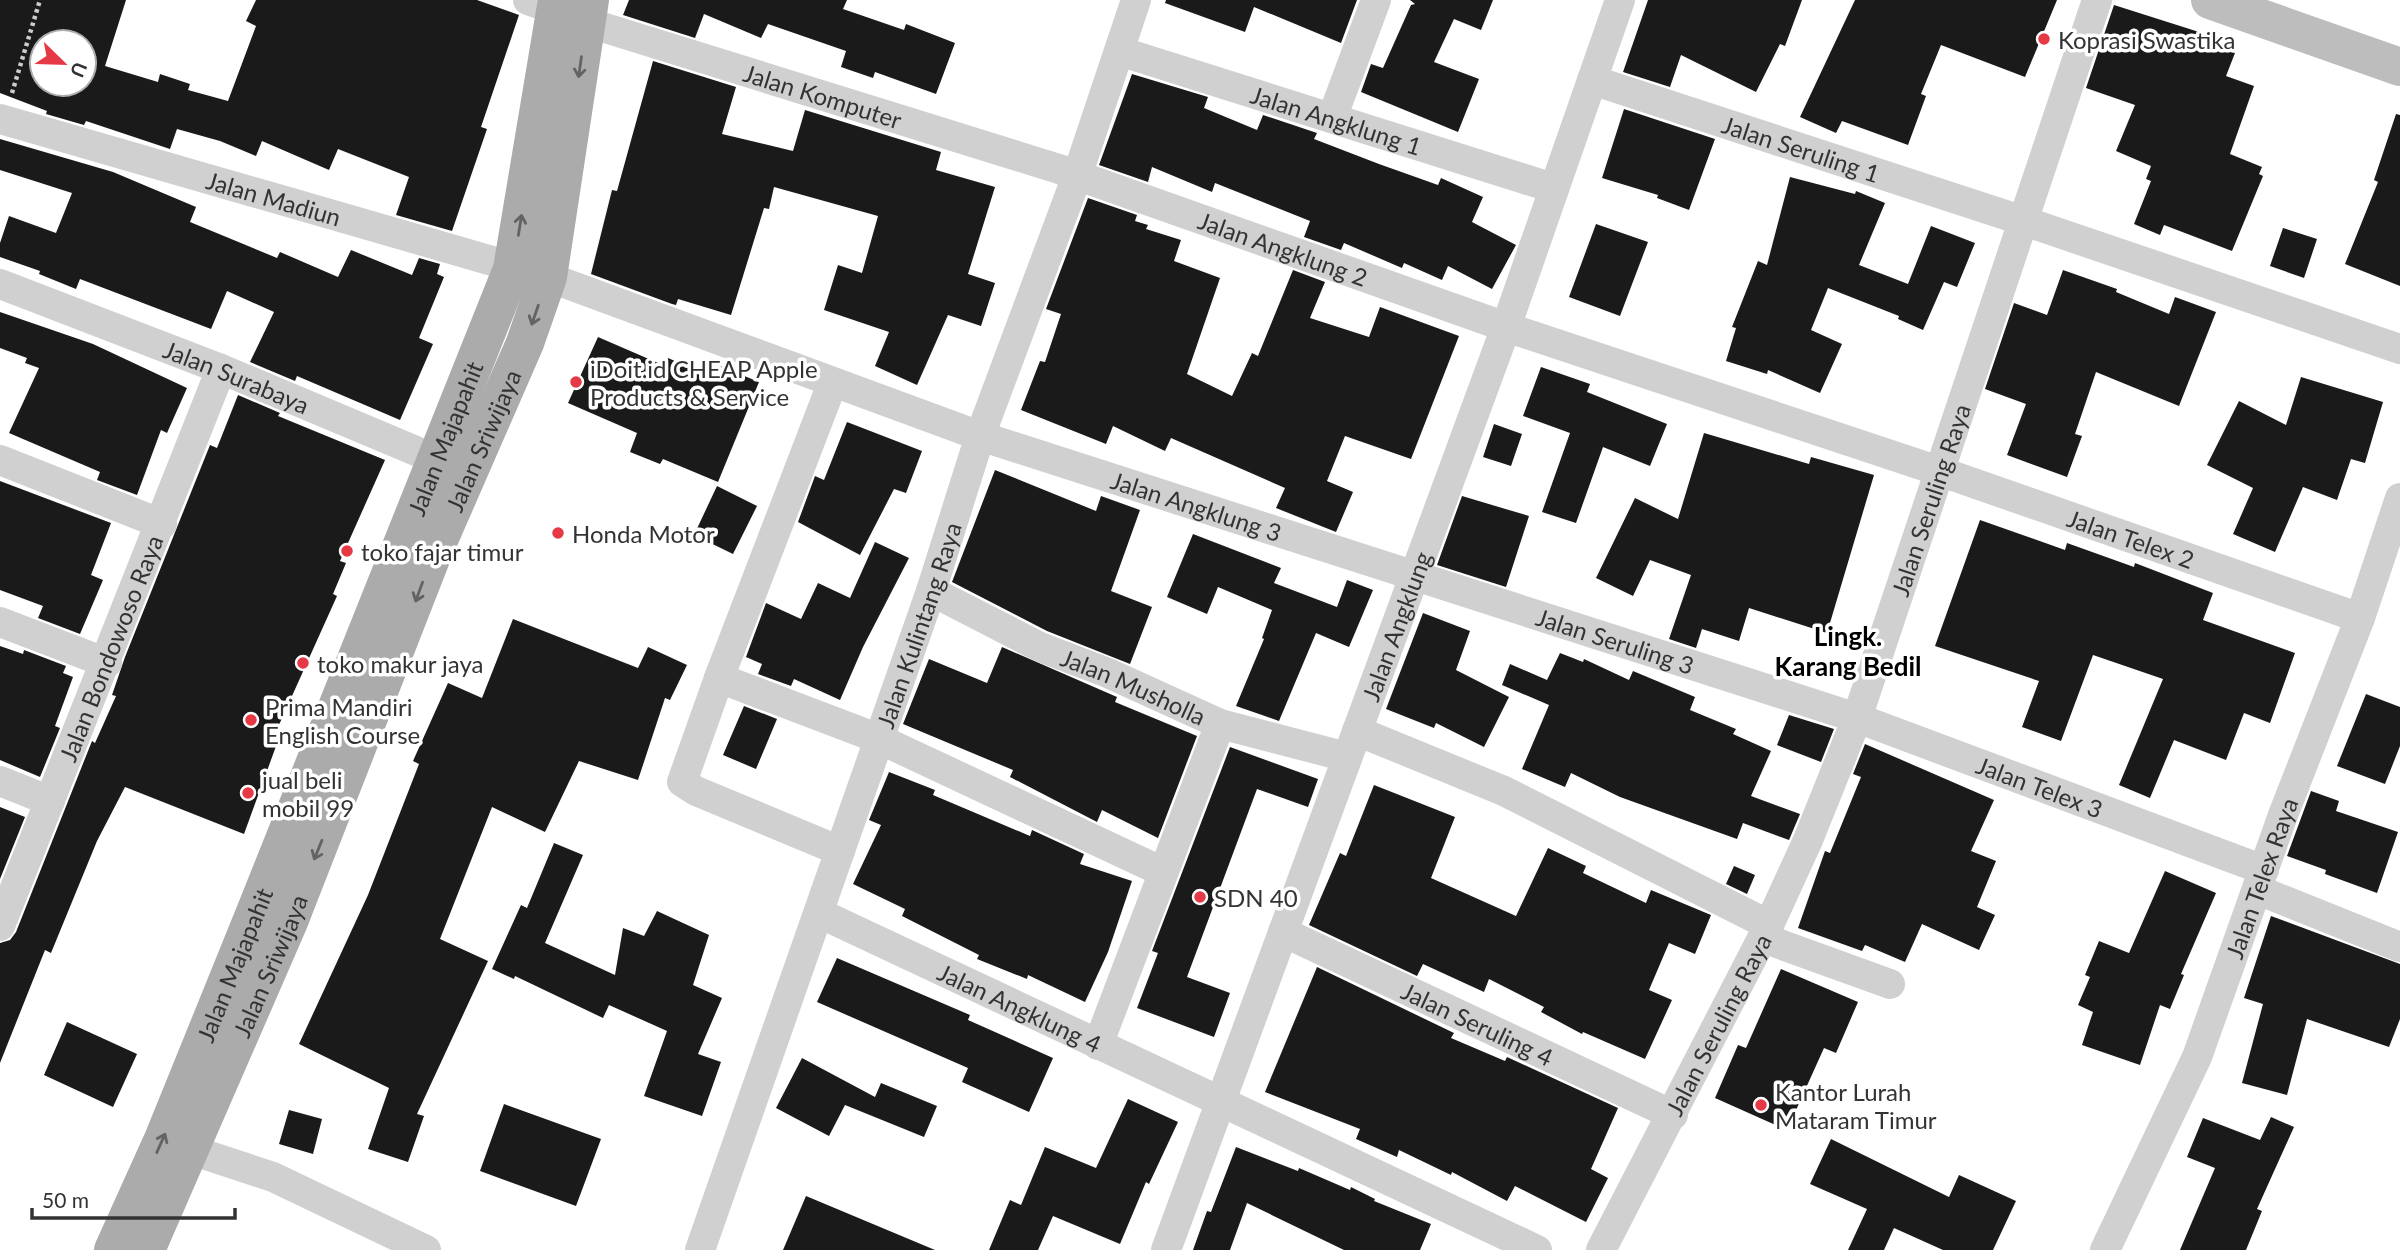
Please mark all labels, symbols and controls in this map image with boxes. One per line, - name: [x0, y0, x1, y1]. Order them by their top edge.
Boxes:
- place label: Koprasi Swastika: [2058, 25, 2235, 54]
- north arrow: [28, 28, 98, 98]
- marker: Koprasi Swastika: [2036, 31, 2052, 47]
- one-way arrow: [573, 56, 586, 78]
- street label: Jalan Komputer: [740, 57, 906, 134]
- text: U: [66, 59, 92, 81]
- street label: Jalan Angklung 1: [1248, 79, 1425, 160]
- street label: Jalan Seruling 1: [1719, 109, 1884, 187]
- street label: Jalan Madiun: [203, 165, 344, 231]
- street label: Jalan Angklung 2: [1195, 205, 1372, 291]
- one-way arrow: [514, 214, 527, 237]
- one-way arrow: [528, 303, 540, 325]
- street label: Jalan Surabaya: [160, 334, 314, 419]
- place label: iDoit.id CHEAP Apple Products & Service: [590, 354, 818, 411]
- street label: Jalan Majapahit: [401, 356, 488, 519]
- street label: Jalan Sriwijaya: [439, 365, 526, 516]
- marker: iDoit.id CHEAP Apple Products & Service: [568, 374, 584, 390]
- street label: Jalan Seruling Raya: [1884, 400, 1976, 599]
- street label: Jalan Angklung 3: [1108, 465, 1285, 547]
- street label: Jalan Telex 2: [2064, 503, 2198, 573]
- place label: Honda Motor: [572, 519, 715, 548]
- street label: Jalan Kulintang Raya: [870, 519, 966, 732]
- marker: Honda Motor: [550, 525, 566, 541]
- street label: Jalan Bondowoso Raya: [52, 531, 168, 765]
- place label: toko fajar timur: [361, 537, 524, 566]
- marker: toko fajar timur: [339, 543, 355, 559]
- street label: Jalan Angklung: [1355, 547, 1437, 705]
- one-way arrow: [412, 581, 424, 603]
- street label: Jalan Seruling 3: [1533, 601, 1698, 679]
- district label: Lingk. Karang Bedil: [1774, 620, 1922, 682]
- street label: Jalan Musholla: [1057, 642, 1211, 730]
- place label: toko makur jaya: [317, 649, 484, 678]
- marker: toko makur jaya: [295, 655, 311, 671]
- place label: Prima Mandiri English Course: [265, 692, 420, 749]
- marker: Prima Mandiri English Course: [243, 712, 259, 728]
- street label: Jalan Telex 3: [1973, 750, 2107, 823]
- place label: jual beli mobil 99: [261, 765, 354, 822]
- marker: jual beli mobil 99: [240, 785, 256, 801]
- street label: Jalan Telex Raya: [2219, 793, 2303, 962]
- one-way arrow: [311, 838, 324, 860]
- street label: Jalan Majapahit: [190, 883, 278, 1046]
- place label: SDN 40: [1214, 883, 1298, 912]
- marker: SDN 40: [1192, 889, 1208, 905]
- street label: Jalan Sriwijaya: [226, 890, 313, 1041]
- street label: Jalan Seruling Raya: [1659, 929, 1777, 1120]
- street label: Jalan Angklung 4: [934, 957, 1106, 1058]
- street label: Jalan Seruling 4: [1397, 975, 1558, 1071]
- place label: Kantor Lurah Mataram Timur: [1775, 1077, 1937, 1134]
- marker: Kantor Lurah Mataram Timur: [1753, 1097, 1769, 1113]
- one-way arrow: [155, 1133, 168, 1154]
- scale bar: [32, 1176, 234, 1220]
- text: 50 m: [42, 1187, 89, 1212]

